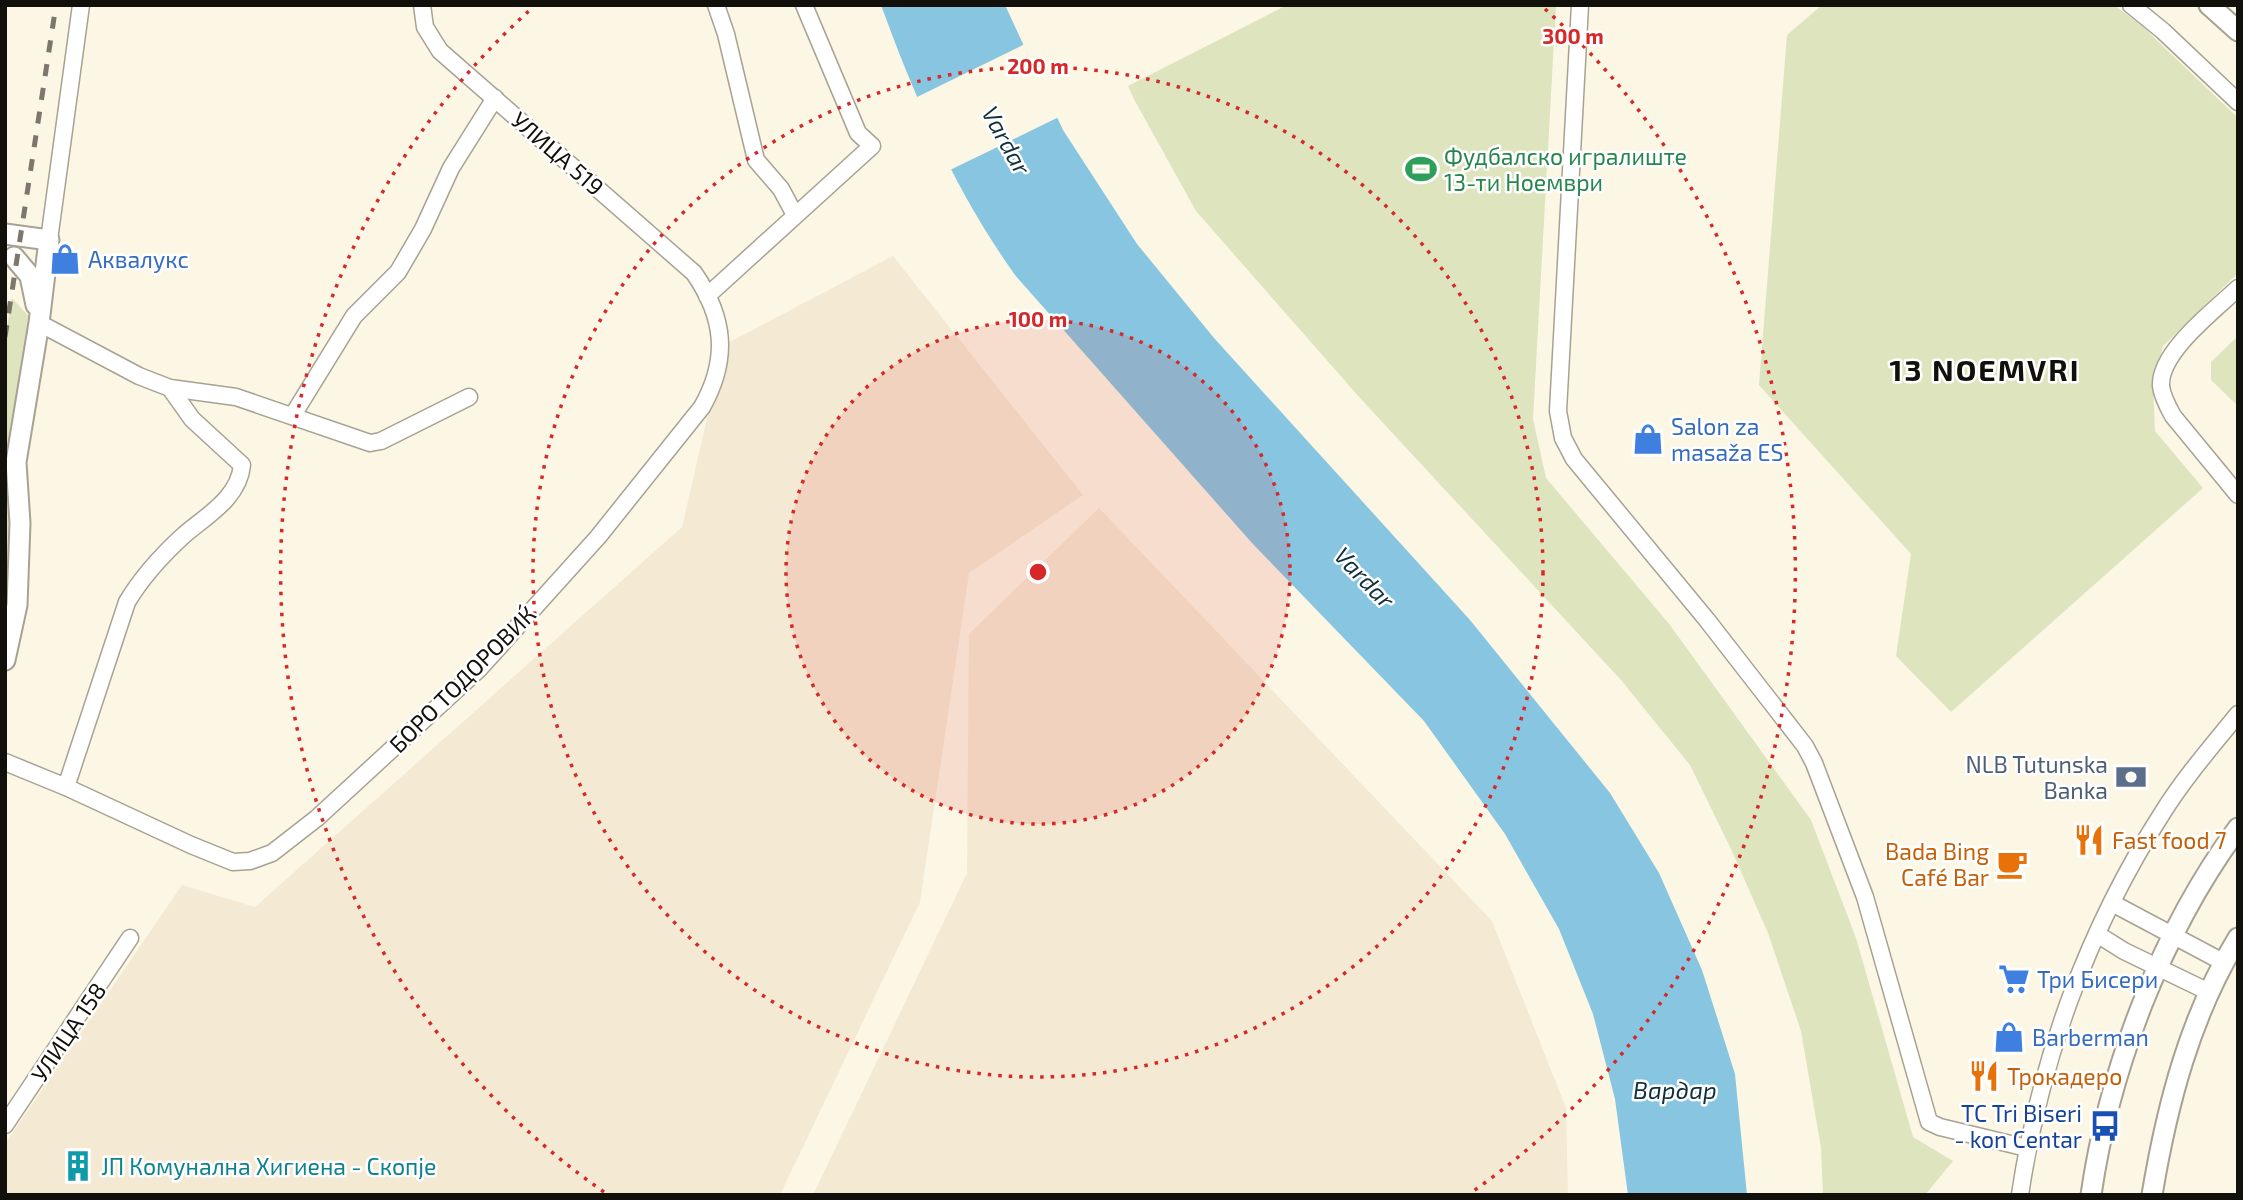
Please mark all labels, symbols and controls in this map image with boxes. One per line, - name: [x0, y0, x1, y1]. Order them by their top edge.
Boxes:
- text: 300 m: [1542, 23, 1604, 48]
- text: 200 m: [1007, 53, 1069, 78]
- water label: Vardar: [976, 101, 1038, 180]
- street label: УЛИЦА 519: [506, 105, 610, 201]
- place label: Фудбалско игралиште 13-ти Ноември: [1444, 142, 1687, 196]
- sports icon: Фудбалско игралиште 13-ти Ноември: [1404, 152, 1438, 186]
- shop icon: Аквалукс: [48, 242, 82, 276]
- place label: Аквалукс: [88, 245, 189, 274]
- text: 100 m: [1009, 306, 1067, 331]
- district label: 13 NOEMVRI: [1890, 351, 2080, 387]
- place label: Salon za masaža ES: [1671, 412, 1783, 466]
- shop icon: Salon za masaža ES: [1631, 422, 1665, 456]
- water label: Vardar: [1329, 540, 1401, 614]
- centre of rings: [1026, 560, 1050, 584]
- street label: БОРО ТОДОРОВИЌ: [383, 600, 541, 758]
- place label: NLB Tutunska Banka: [1965, 750, 2108, 804]
- bank icon: NLB Tutunska Banka: [2114, 760, 2148, 794]
- restaurant icon: Fast food 7: [2072, 823, 2106, 857]
- place label: Fast food 7: [2112, 826, 2227, 854]
- place label: Bada Bing Café Bar: [1885, 837, 1989, 891]
- cafe icon: Bada Bing Café Bar: [1995, 847, 2029, 881]
- supermarket icon: Три Бисери: [1997, 962, 2031, 996]
- place label: Три Бисери: [2037, 965, 2158, 993]
- street label: УЛИЦА 158: [25, 977, 111, 1087]
- shop icon: Barberman: [1992, 1020, 2026, 1054]
- place label: Barberman: [2032, 1023, 2149, 1051]
- restaurant icon: Трокадеро: [1967, 1059, 2001, 1093]
- place label: Трокадеро: [2007, 1062, 2122, 1090]
- water label: Вардар: [1633, 1075, 1717, 1104]
- place label: TC Tri Biseri - kon Centar: [1954, 1099, 2082, 1153]
- bus stop icon: TC Tri Biseri - kon Centar: [2088, 1109, 2122, 1143]
- building icon: ЈП Комунална Хигиена - Скопје: [61, 1149, 95, 1183]
- place label: ЈП Комунална Хигиена - Скопје: [101, 1152, 437, 1181]

